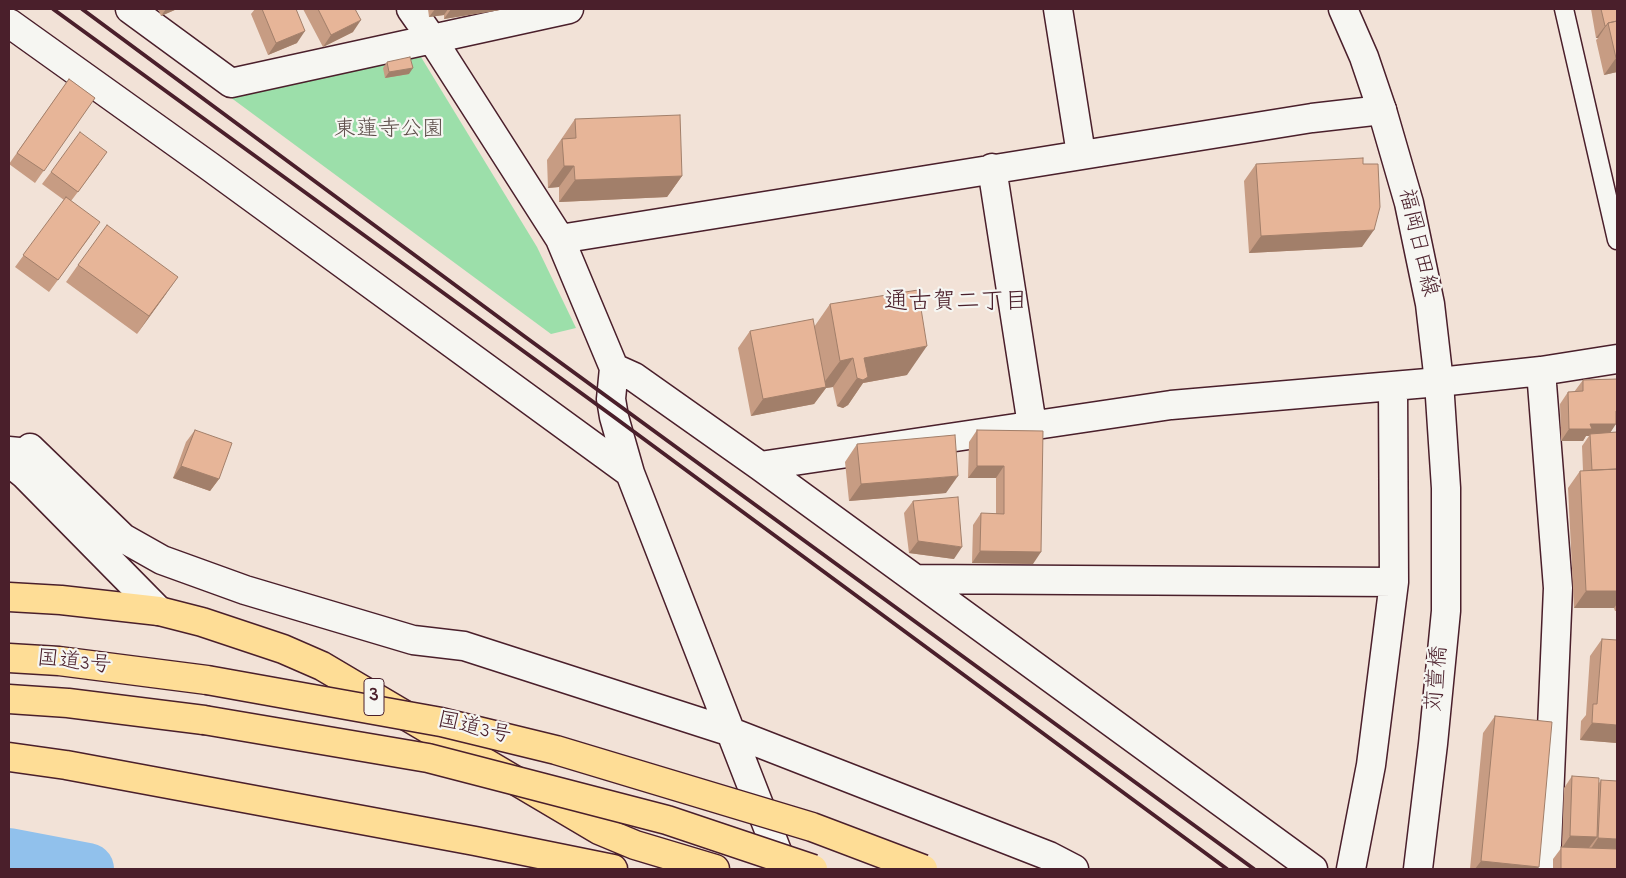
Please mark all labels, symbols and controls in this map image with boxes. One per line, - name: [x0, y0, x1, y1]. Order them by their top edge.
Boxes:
- park label: 東蓮寺公園: [334, 118, 444, 144]
- street label: 福岡日田線: [1391, 186, 1441, 300]
- district label: 通古賀二丁目: [884, 290, 1028, 318]
- street label: 苅萱橋: [1423, 645, 1455, 713]
- street label: 国道3号: [35, 647, 113, 681]
- road number: 3: [364, 679, 384, 716]
- street label: 国道3号: [434, 709, 514, 751]

